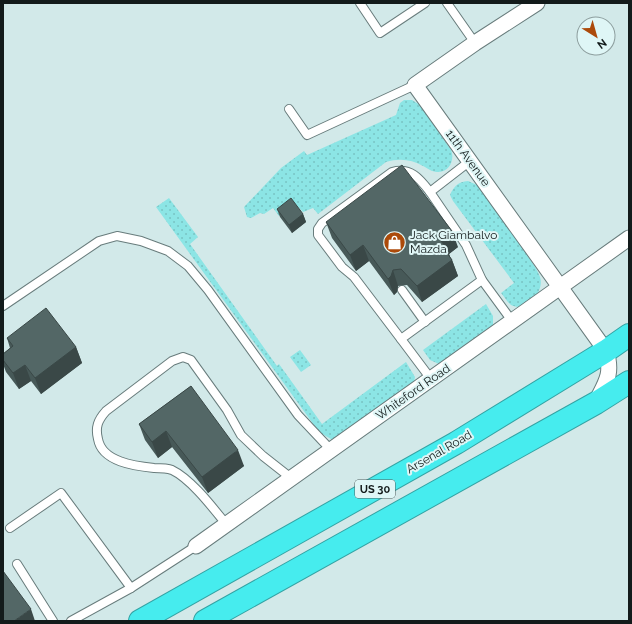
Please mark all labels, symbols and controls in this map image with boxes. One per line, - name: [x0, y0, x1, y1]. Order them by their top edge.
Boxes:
- north arrow: [576, 16, 616, 56]
- text: N: [594, 36, 609, 51]
- street label: 11th Avenue: [443, 127, 493, 189]
- place label: Jack Giambalvo Mazda: [410, 228, 497, 256]
- shop icon: Jack Giambalvo Mazda: [382, 229, 408, 255]
- street label: Whiteford Road: [373, 361, 453, 423]
- street label: Arsenal Road: [404, 428, 474, 476]
- road number: US 30: [355, 480, 395, 498]

